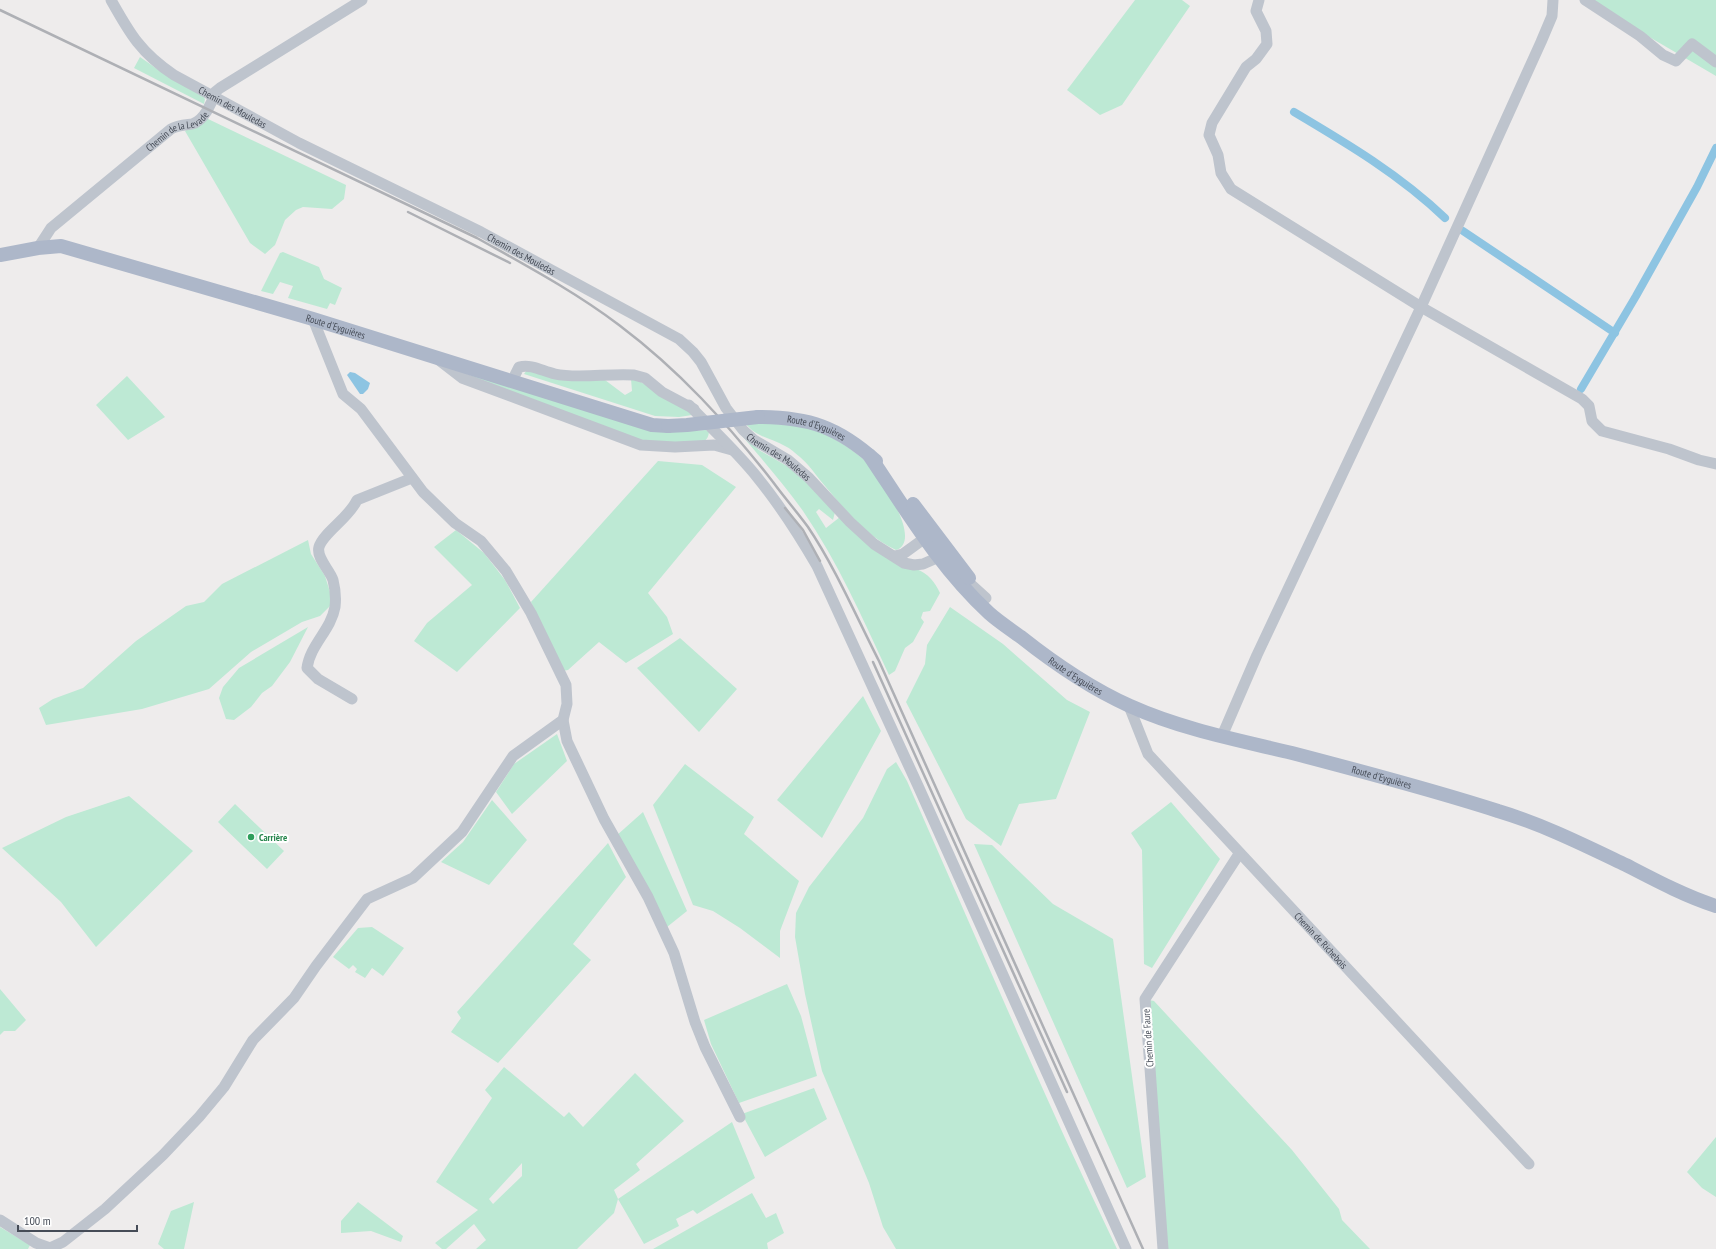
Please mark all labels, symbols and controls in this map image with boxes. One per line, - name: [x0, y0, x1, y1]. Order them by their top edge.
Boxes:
- street label: Chemin des Mouledas: [196, 83, 270, 131]
- street label: Chemin de la Levade: [143, 109, 211, 154]
- street label: Chemin des Mouledas: [485, 230, 558, 278]
- street label: Route d'Eyguières: [305, 311, 368, 342]
- street label: Route d'Eyguières: [787, 412, 849, 443]
- street label: Chemin des Mouledas: [744, 430, 814, 484]
- street label: Route d'Eyguières: [1046, 654, 1105, 698]
- street label: Route d'Eyguières: [1350, 762, 1414, 791]
- place label: Carrière: [259, 831, 287, 844]
- marker: Carrière: [246, 832, 256, 842]
- street label: Chemin de Richebois: [1292, 909, 1351, 972]
- street label: Chemin de Faure: [1139, 1009, 1157, 1067]
- scale bar: [18, 1207, 137, 1233]
- text: 100 m: [24, 1213, 51, 1228]

